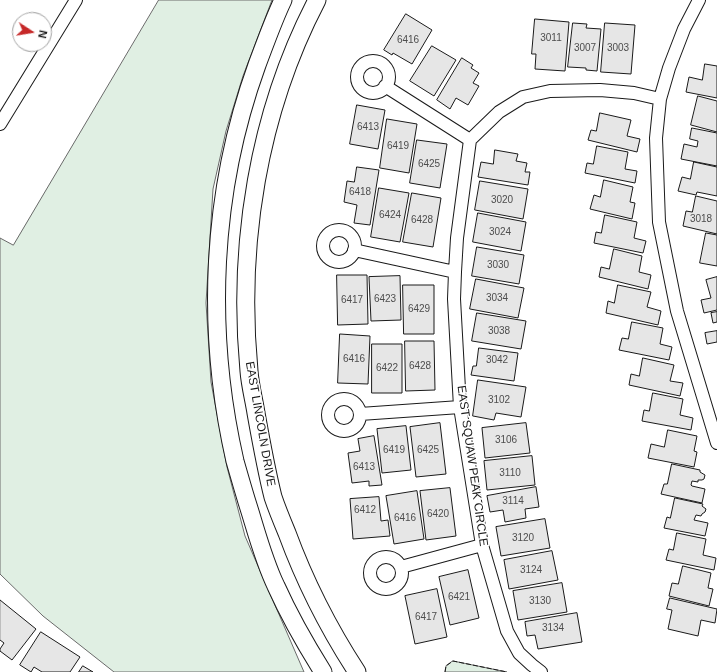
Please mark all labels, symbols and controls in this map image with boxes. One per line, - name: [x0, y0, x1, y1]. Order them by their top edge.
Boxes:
- north arrow: [12, 12, 52, 52]
- text: N: [36, 29, 49, 39]
- house number: 3011: [540, 32, 562, 44]
- house number: 6416: [397, 34, 419, 46]
- house number: 3007: [574, 42, 596, 54]
- house number: 3003: [607, 42, 629, 54]
- house number: 6413: [357, 121, 379, 133]
- house number: 6419: [387, 140, 409, 152]
- house number: 6425: [418, 158, 440, 170]
- house number: 6418: [349, 186, 371, 198]
- house number: 3020: [491, 194, 513, 206]
- house number: 6424: [379, 209, 401, 221]
- house number: 3018: [690, 213, 712, 225]
- house number: 6428: [411, 214, 433, 226]
- house number: 3024: [489, 226, 511, 238]
- house number: 3030: [487, 259, 509, 271]
- house number: 3034: [486, 292, 508, 304]
- house number: 6423: [374, 293, 396, 305]
- house number: 6417: [341, 294, 363, 306]
- house number: 6429: [408, 303, 430, 315]
- house number: 3038: [488, 325, 510, 337]
- house number: 6416: [343, 353, 365, 365]
- house number: 3042: [486, 354, 508, 366]
- street label: EAST LINCOLN DRIVE: [242, 360, 278, 488]
- house number: 6428: [409, 360, 431, 372]
- house number: 6422: [376, 362, 398, 374]
- street label: EAST SQUAW PEAK CIRCLE: [454, 385, 490, 547]
- house number: 3102: [488, 394, 510, 406]
- house number: 3106: [495, 434, 517, 446]
- house number: 6419: [383, 444, 405, 456]
- house number: 6425: [417, 444, 439, 456]
- house number: 6413: [353, 461, 375, 473]
- house number: 3110: [499, 467, 521, 479]
- house number: 3114: [502, 495, 524, 507]
- house number: 6412: [354, 504, 376, 516]
- house number: 6420: [427, 508, 449, 520]
- house number: 6416: [394, 512, 416, 524]
- house number: 3120: [512, 532, 534, 544]
- house number: 3124: [520, 564, 542, 576]
- house number: 6421: [448, 591, 470, 603]
- house number: 3130: [529, 595, 551, 607]
- house number: 6417: [415, 611, 437, 623]
- house number: 3134: [542, 622, 564, 634]

